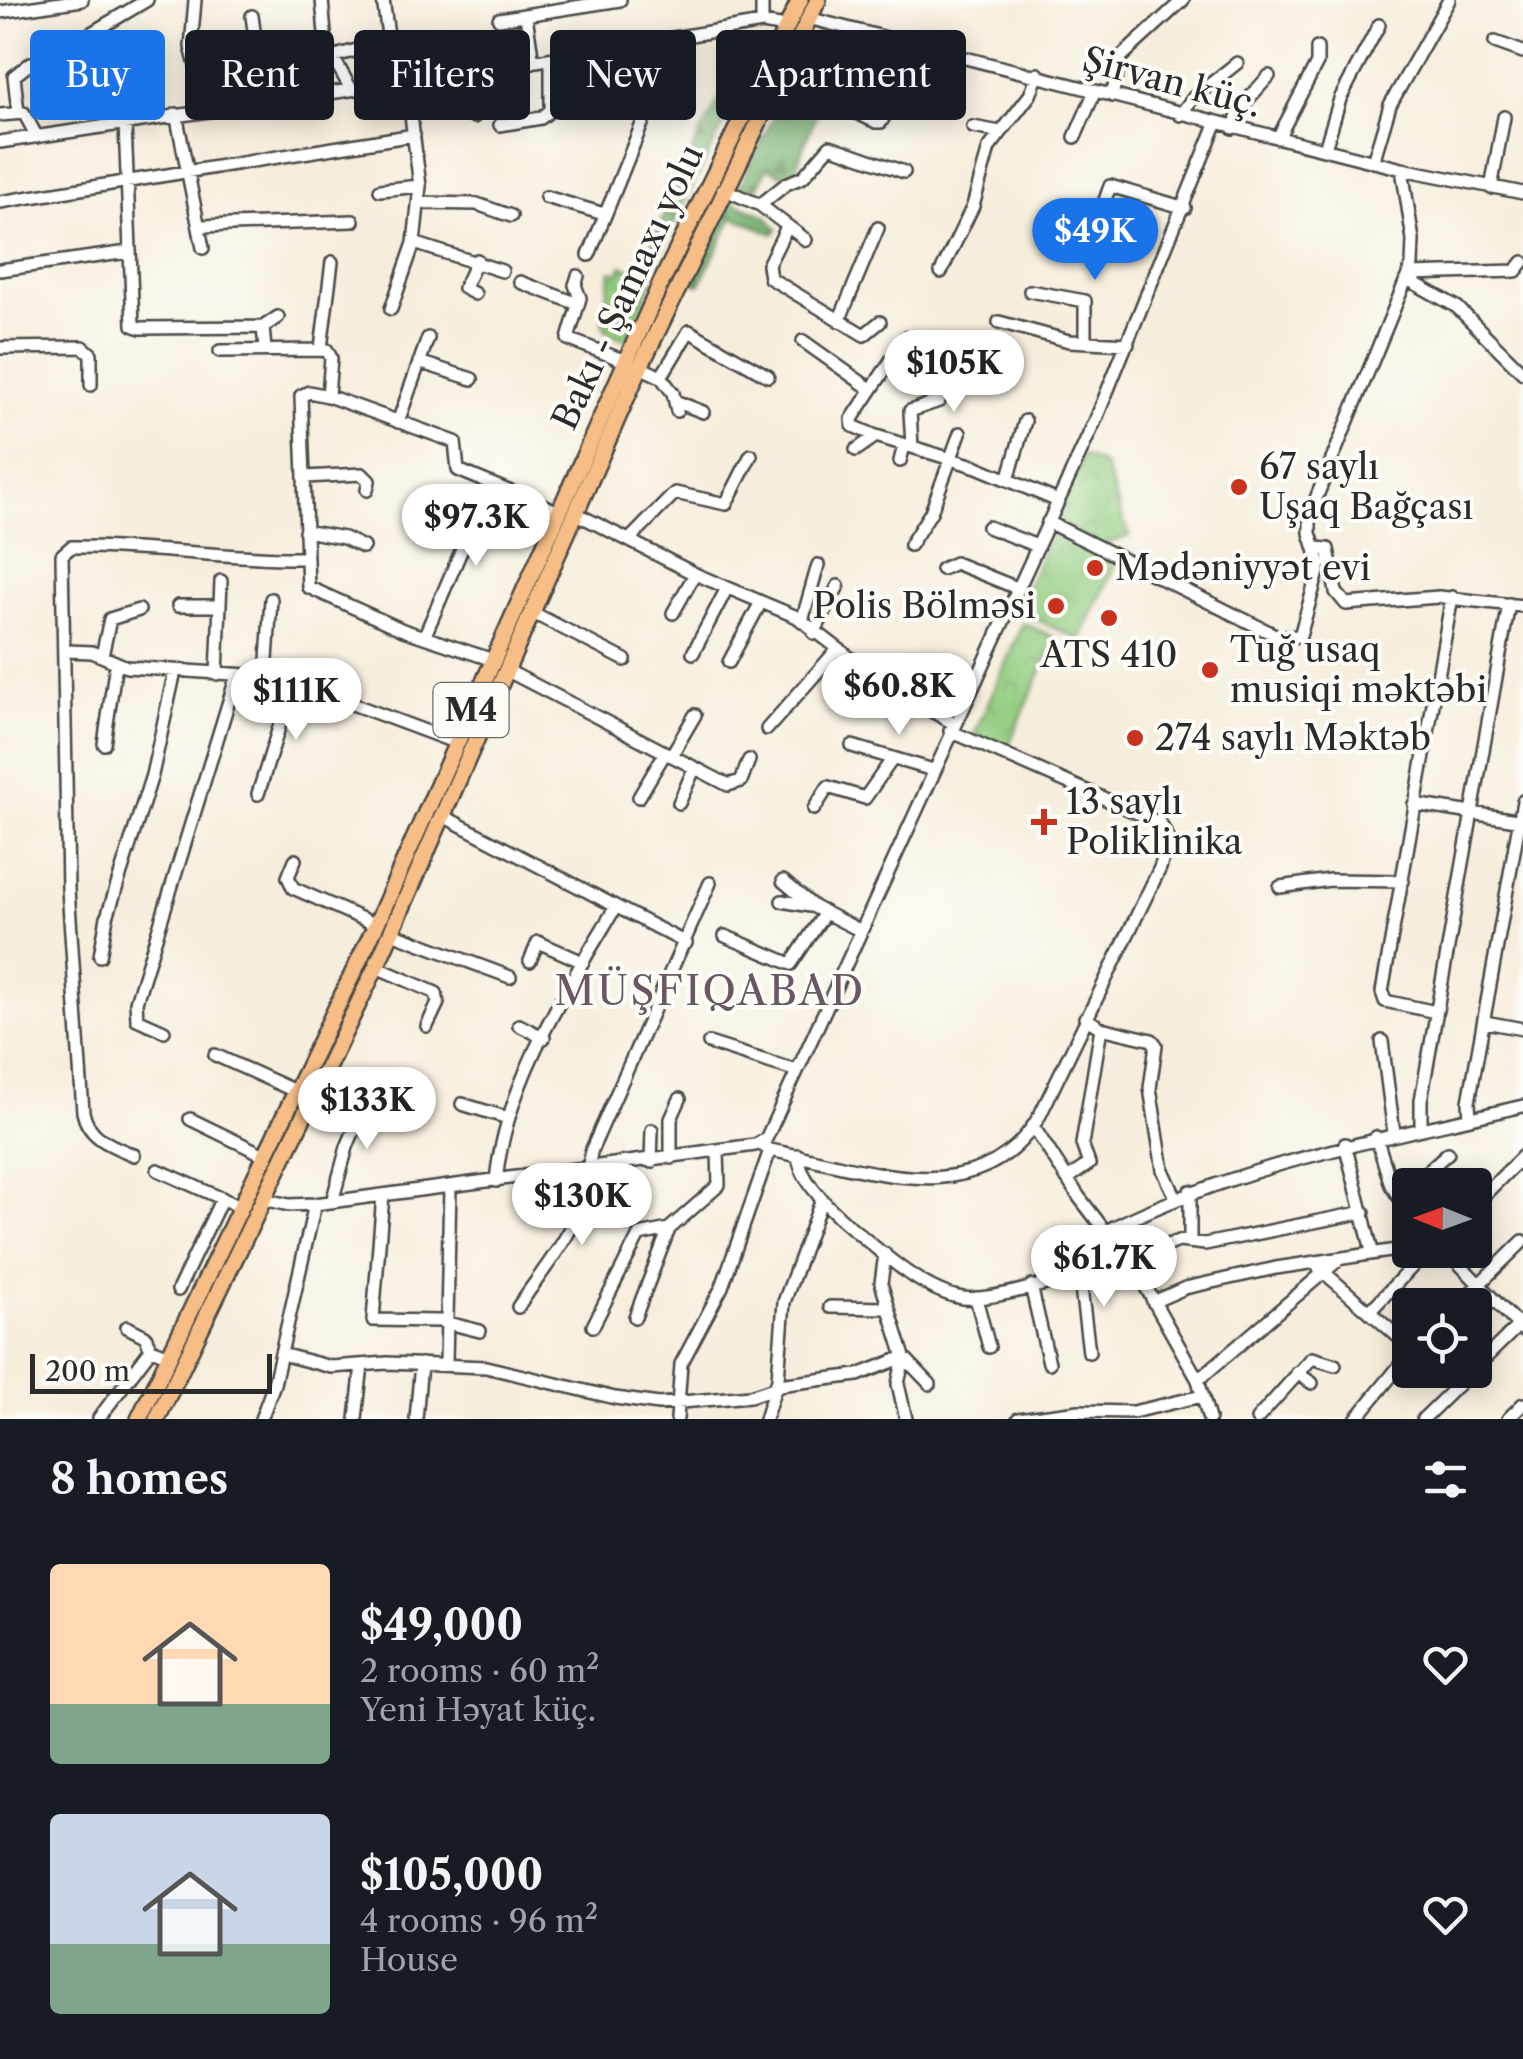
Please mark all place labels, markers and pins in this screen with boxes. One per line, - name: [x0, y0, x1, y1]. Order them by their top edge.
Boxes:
- pin: $49K: [1036, 198, 1154, 283]
- pin: $105K: [884, 330, 1024, 415]
- place label: 67 saylı Uşaq Bağçası: [1259, 445, 1473, 528]
- marker: 67 saylı Uşaq Bağçası: [1228, 476, 1250, 498]
- pin: $97.3K: [395, 484, 557, 569]
- place label: Mədəniyyət evi: [1115, 546, 1371, 589]
- marker: Mədəniyyət evi: [1084, 557, 1106, 579]
- place label: Polis Bölməsi: [812, 584, 1036, 627]
- marker: Polis Bölməsi: [1045, 595, 1067, 617]
- marker: ATS 410: [1098, 607, 1120, 629]
- place label: Tuğ usaq musiqi məktəbi: [1230, 628, 1487, 711]
- place label: ATS 410: [1040, 633, 1177, 676]
- pin: $60.8K: [818, 653, 980, 738]
- pin: $111K: [226, 658, 366, 743]
- marker: Tuğ usaq musiqi məktəbi: [1199, 659, 1221, 681]
- place label: 274 saylı Məktəb: [1155, 716, 1431, 759]
- marker: 274 saylı Məktəb: [1124, 727, 1146, 749]
- place label: 13 saylı Poliklinika: [1066, 780, 1243, 863]
- marker: 13 saylı Poliklinika: [1031, 809, 1057, 835]
- pin: $133K: [297, 1067, 437, 1152]
- pin: $130K: [512, 1163, 652, 1248]
- pin: $61.7K: [1023, 1225, 1185, 1310]

